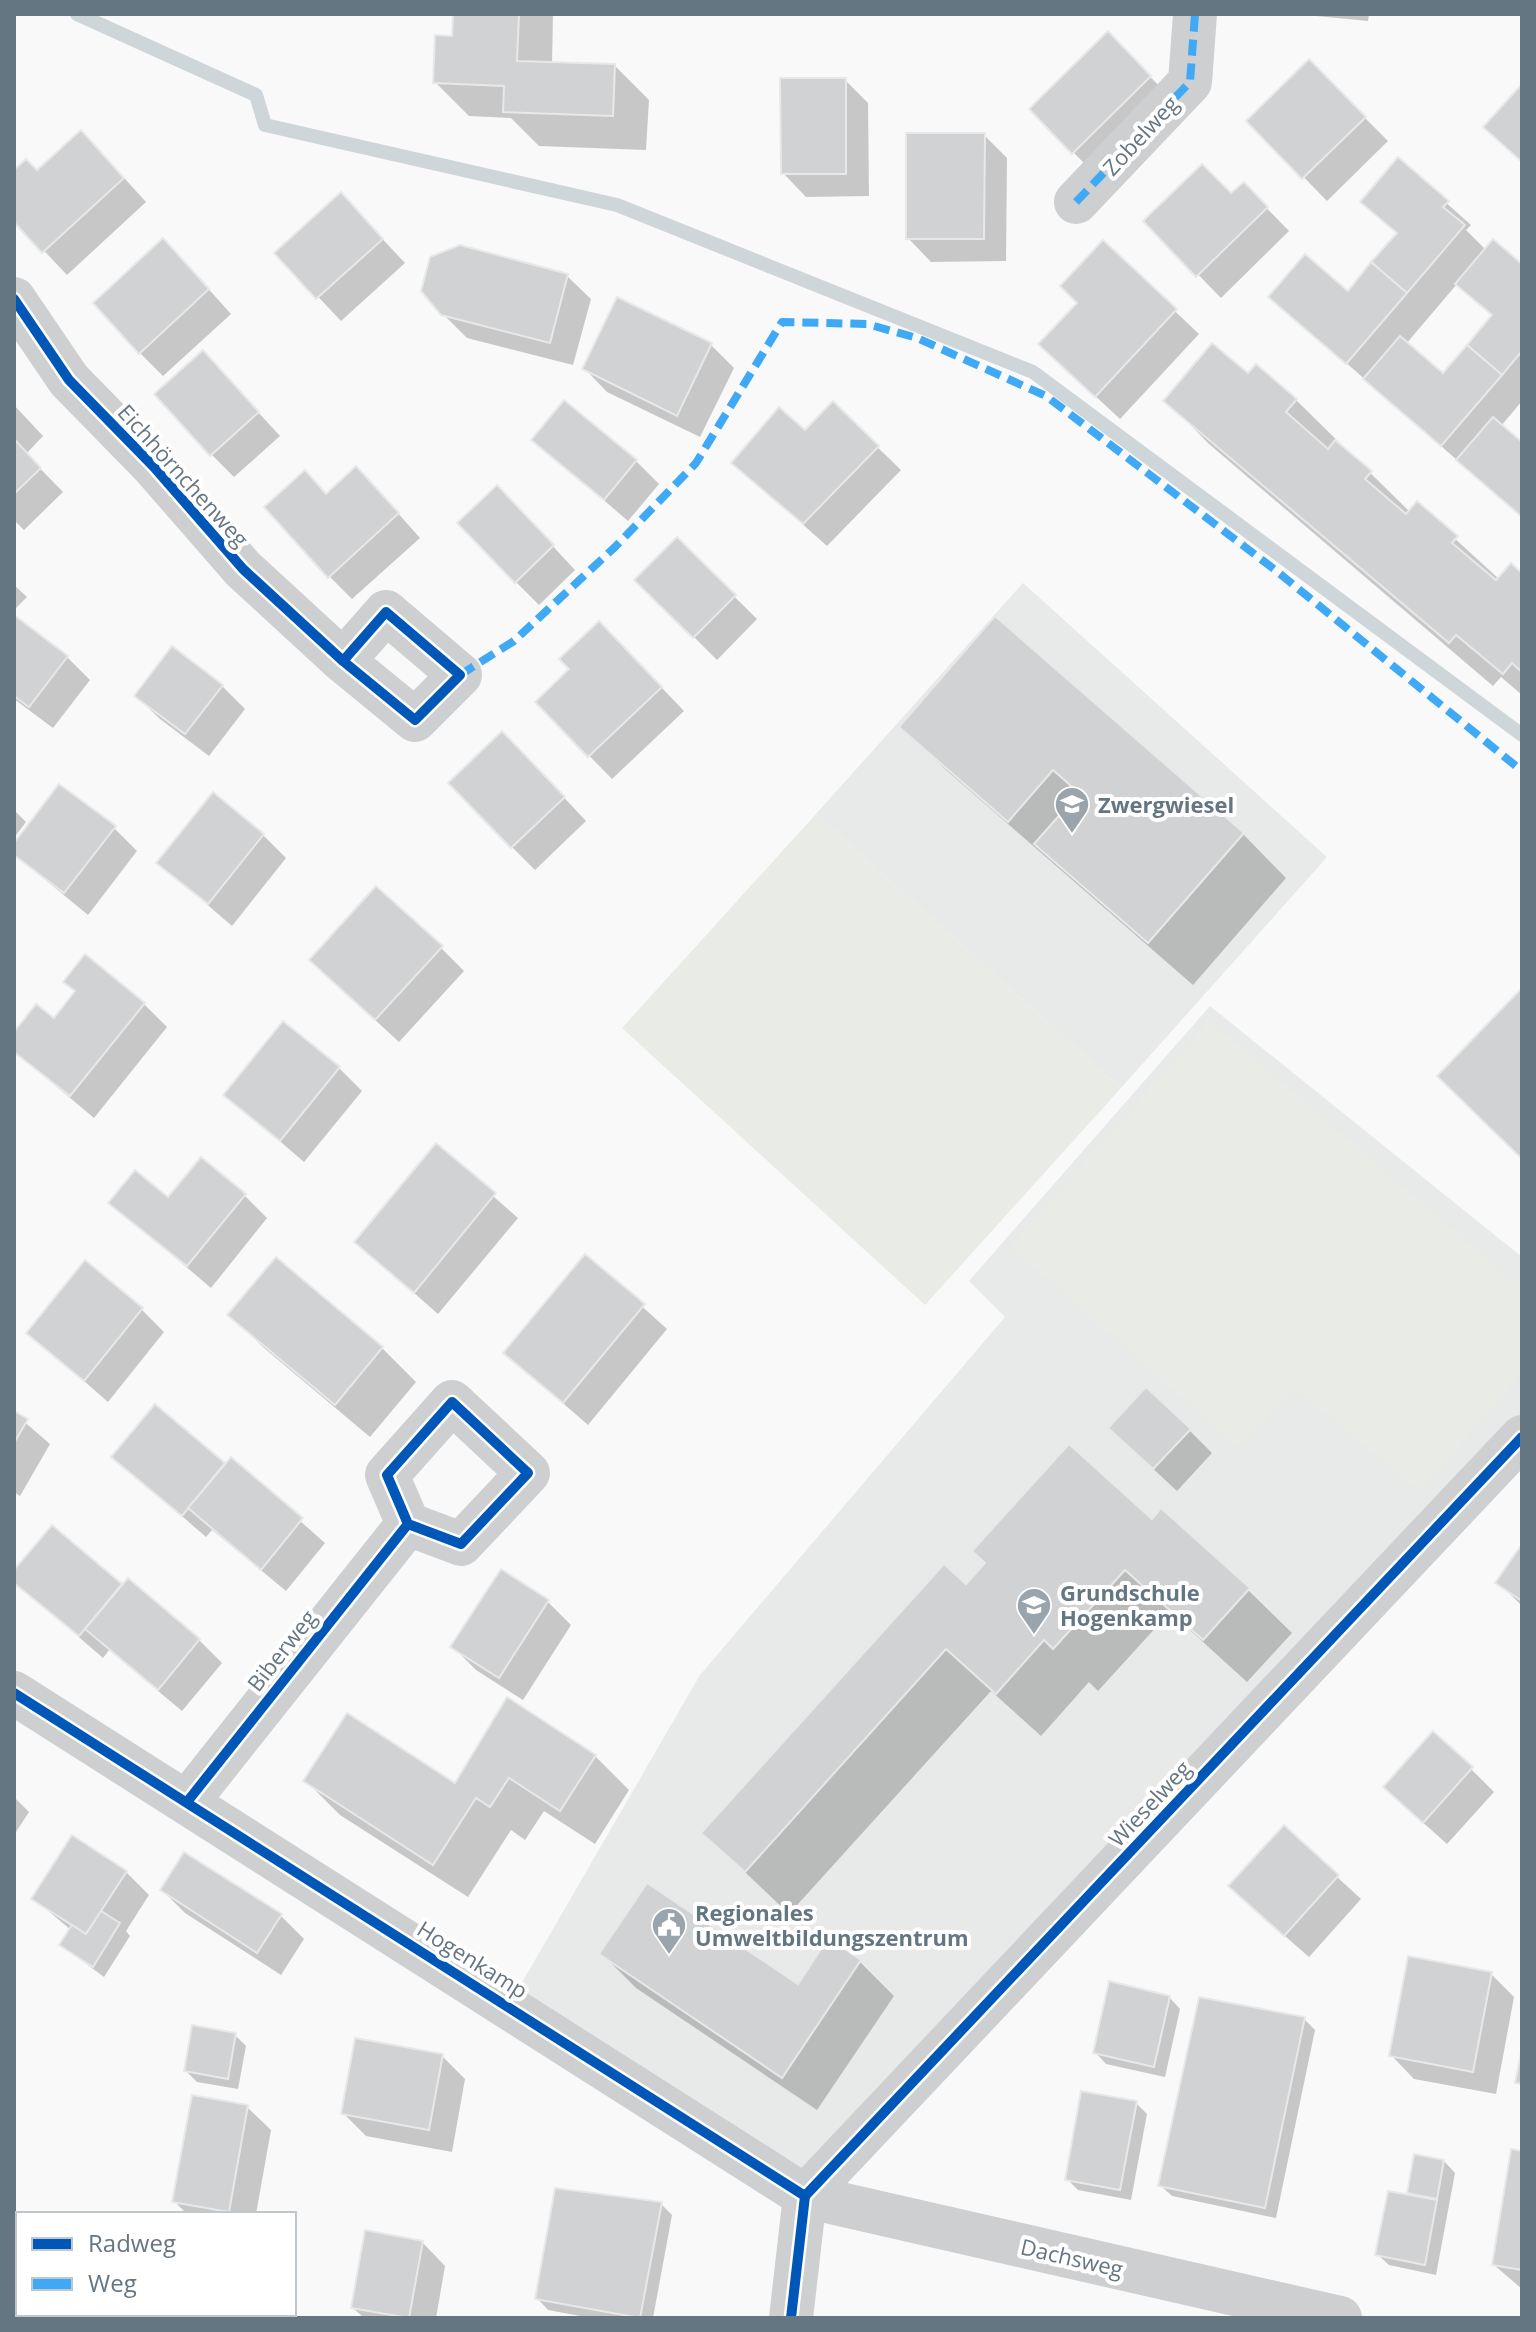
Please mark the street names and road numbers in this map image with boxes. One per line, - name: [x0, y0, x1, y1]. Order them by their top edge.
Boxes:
- street label: Zobelweg: [1095, 89, 1185, 181]
- street label: Eichhörnchenweg: [112, 397, 256, 553]
- street label: Biberweg: [240, 1603, 322, 1697]
- street label: Wieselweg: [1101, 1753, 1197, 1853]
- street label: Hogenkamp: [412, 1913, 534, 2005]
- street label: Dachsweg: [1018, 2231, 1126, 2283]

